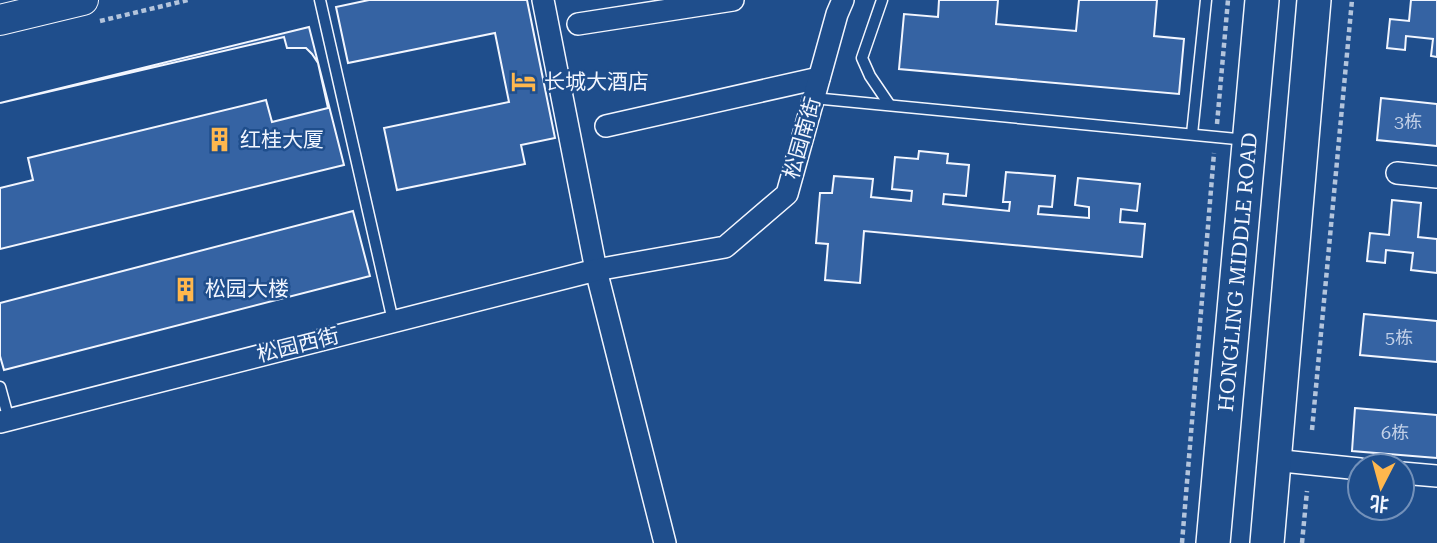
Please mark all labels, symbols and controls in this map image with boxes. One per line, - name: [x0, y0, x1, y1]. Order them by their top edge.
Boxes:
- hotel icon: 长城大酒店: [510, 68, 538, 96]
- place label: 长城大酒店: [544, 70, 649, 94]
- street label: 松园南街: [779, 94, 825, 182]
- house number: 3栋: [1394, 111, 1422, 132]
- building icon: 红桂大厦: [206, 126, 234, 154]
- place label: 红桂大厦: [240, 128, 324, 152]
- street label: HONGLING MIDDLE ROAD: [1214, 131, 1262, 413]
- building icon: 松园大楼: [171, 275, 199, 303]
- place label: 松园大楼: [205, 277, 289, 301]
- street label: 松园西街: [254, 323, 342, 367]
- house number: 5栋: [1385, 327, 1413, 348]
- house number: 6栋: [1381, 422, 1409, 443]
- north arrow: [1346, 452, 1416, 522]
- text: 北: [1369, 491, 1390, 516]

